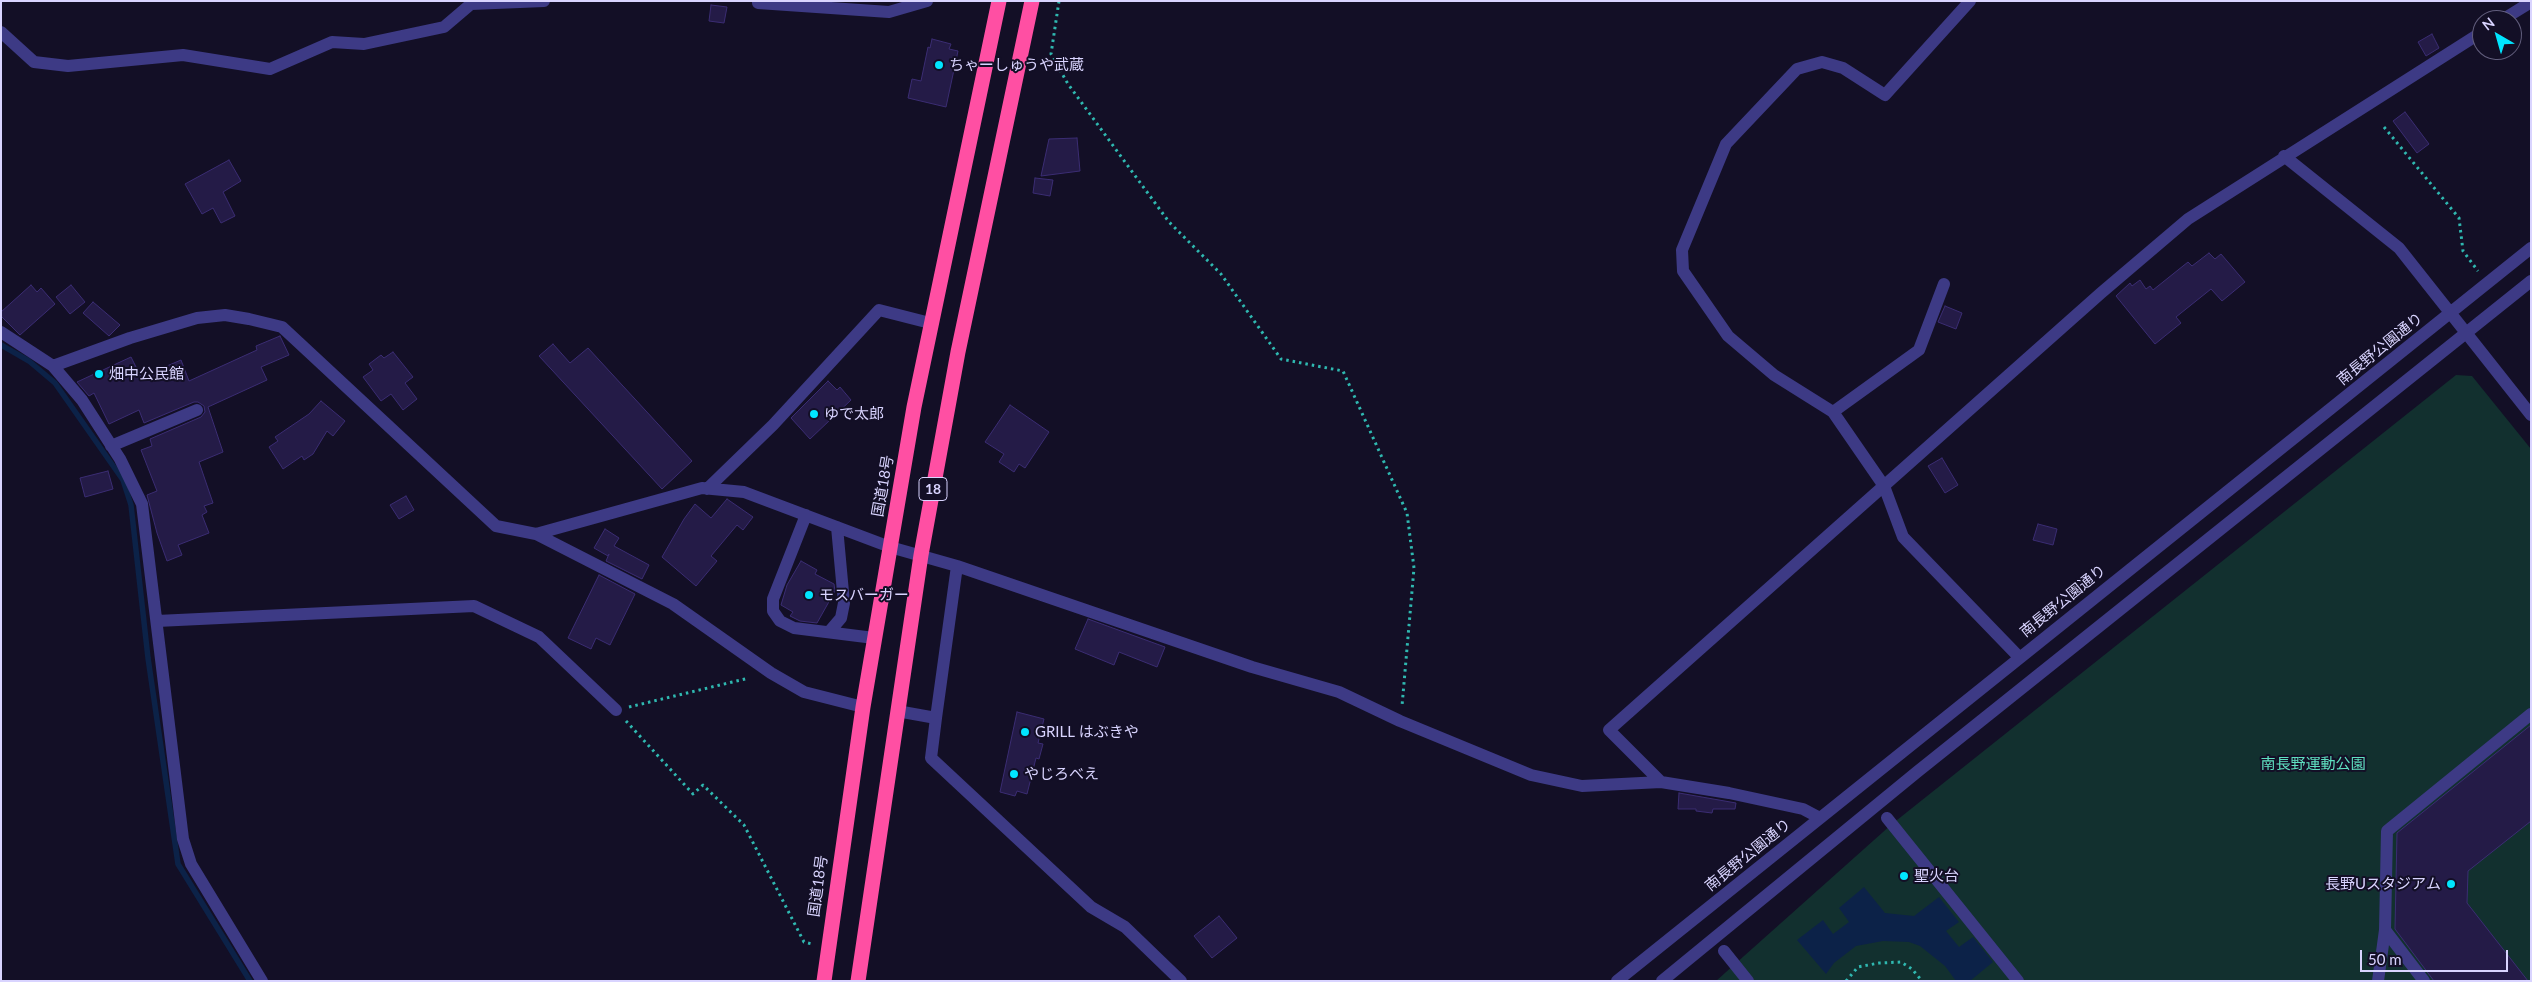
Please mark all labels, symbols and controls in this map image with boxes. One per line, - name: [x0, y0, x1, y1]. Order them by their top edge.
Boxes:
- north arrow: [2472, 10, 2522, 60]
- text: N: [2479, 14, 2498, 34]
- place label: ちゃーしゅうや武蔵: [949, 56, 1084, 74]
- marker: ちゃーしゅうや武蔵: [933, 59, 945, 71]
- street label: 南長野公園通り: [2334, 309, 2426, 389]
- place label: 畑中公民館: [109, 365, 184, 383]
- marker: 畑中公民館: [93, 368, 105, 380]
- place label: ゆで太郎: [824, 405, 884, 423]
- marker: ゆで太郎: [808, 408, 820, 420]
- street label: 国道18号: [869, 454, 897, 518]
- road number: 18: [919, 478, 947, 500]
- street label: 南長野公園通り: [2017, 561, 2109, 641]
- place label: モスバーガー: [819, 586, 909, 604]
- marker: モスバーガー: [803, 589, 815, 601]
- place label: GRILL はぶきや: [1035, 723, 1139, 741]
- marker: GRILL はぶきや: [1019, 726, 1031, 738]
- park label: 南長野運動公園: [2261, 755, 2365, 773]
- place label: やじろべえ: [1024, 765, 1099, 783]
- marker: やじろべえ: [1008, 768, 1020, 780]
- street label: 南長野公園通り: [1702, 815, 1794, 895]
- street label: 国道18号: [805, 854, 831, 918]
- place label: 聖火台: [1914, 867, 1959, 885]
- marker: 聖火台: [1898, 870, 1910, 882]
- place label: 長野Uスタジアム: [2325, 875, 2441, 893]
- marker: 長野Uスタジアム: [2445, 878, 2457, 890]
- scale bar: [2362, 940, 2510, 972]
- text: 50 m: [2368, 950, 2402, 968]

